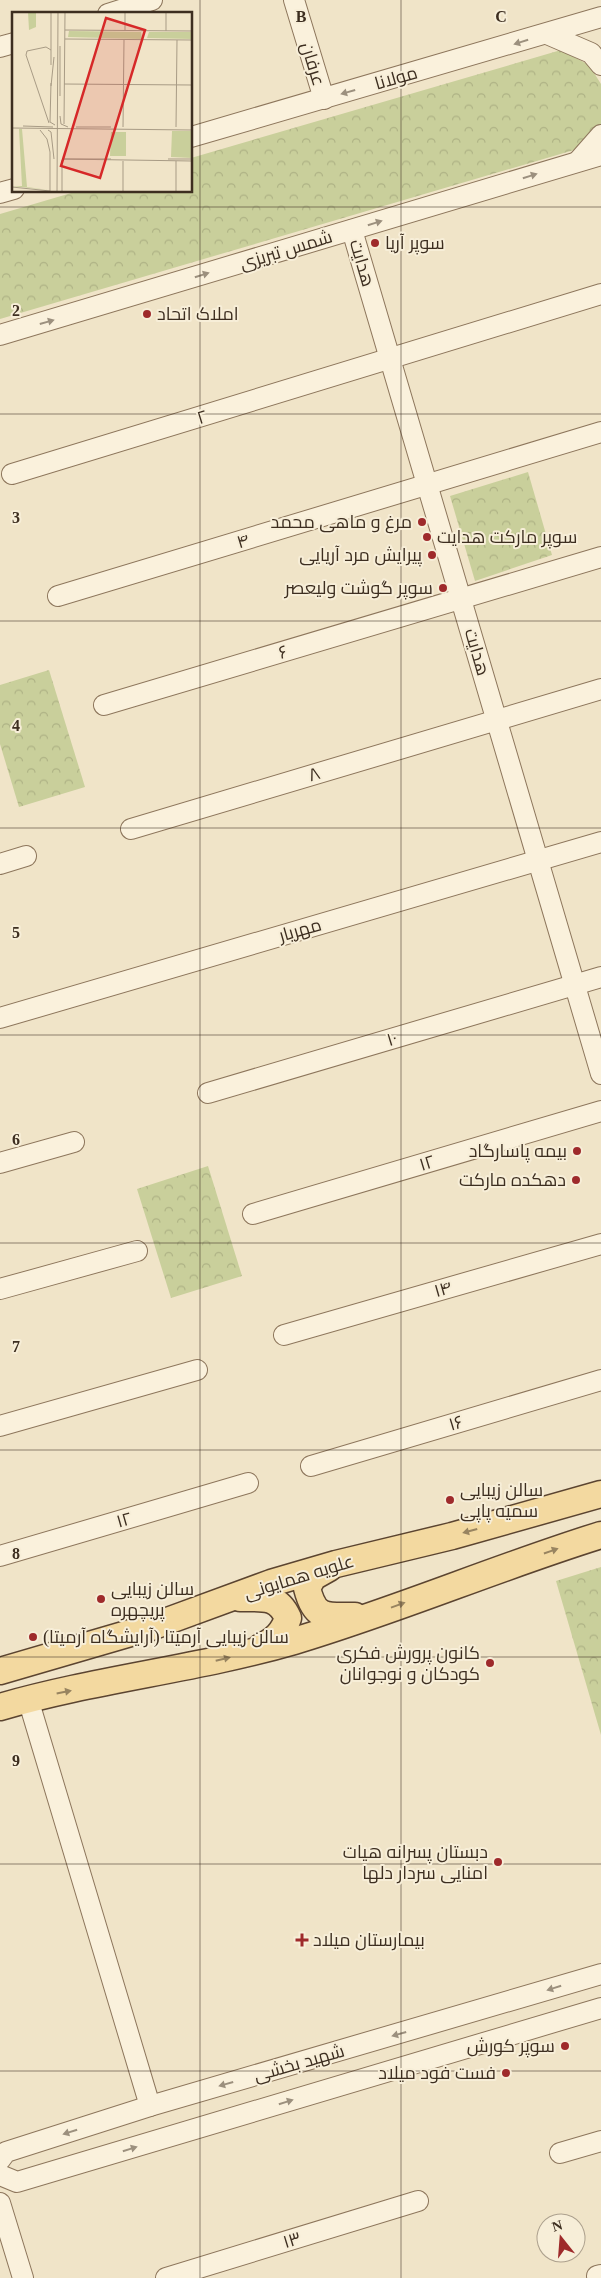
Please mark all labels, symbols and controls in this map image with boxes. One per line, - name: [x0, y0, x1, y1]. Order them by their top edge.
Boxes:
- text: B: [296, 8, 307, 25]
- text: C: [495, 8, 507, 25]
- inset map: [12, 12, 192, 192]
- one-way arrow: [513, 38, 528, 46]
- street label: عرفان: [296, 40, 329, 88]
- street label: مولانا: [372, 62, 420, 95]
- one-way arrow: [340, 88, 355, 96]
- one-way arrow: [523, 172, 538, 180]
- one-way arrow: [367, 219, 382, 226]
- street label: شمس تبریزی: [237, 226, 335, 275]
- place label: سوپر آریا: [385, 233, 445, 255]
- street label: هدایت: [346, 237, 378, 289]
- marker: سوپر آریا: [369, 237, 381, 249]
- one-way arrow: [195, 270, 210, 278]
- text: 2: [12, 302, 20, 319]
- place label: املاک اتحاد: [157, 304, 239, 324]
- marker: املاک اتحاد: [141, 308, 153, 320]
- one-way arrow: [39, 317, 54, 325]
- street label: ۲: [195, 406, 209, 428]
- text: 3: [12, 509, 20, 526]
- place label: مرغ و ماهی محمد: [271, 512, 412, 534]
- marker: مرغ و ماهی محمد: [416, 516, 428, 528]
- place label: سوپر مارکت هدایت: [437, 527, 577, 549]
- street label: ۴: [234, 530, 252, 552]
- marker: سوپر مارکت هدایت: [421, 531, 433, 543]
- place label: پیرایش مرد آریایی: [299, 545, 422, 567]
- marker: پیرایش مرد آریایی: [426, 549, 438, 561]
- place label: سوپر گوشت ولیعصر: [284, 578, 433, 600]
- marker: سوپر گوشت ولیعصر: [437, 582, 449, 594]
- street label: هدایت: [461, 626, 493, 678]
- street label: ۶: [276, 641, 290, 663]
- text: 4: [12, 717, 20, 734]
- street label: ۸: [306, 763, 322, 785]
- street label: مهریار: [275, 914, 324, 947]
- text: 5: [12, 924, 20, 941]
- street label: ۱۰: [384, 1028, 400, 1050]
- text: 6: [12, 1131, 20, 1148]
- place label: بیمه پاسارگاد: [469, 1141, 567, 1163]
- marker: بیمه پاسارگاد: [571, 1145, 583, 1157]
- street label: ۱۲: [417, 1151, 437, 1175]
- place label: دهکده مارکت: [459, 1170, 566, 1191]
- marker: دهکده مارکت: [570, 1174, 582, 1186]
- street label: ۱۴: [432, 1277, 454, 1301]
- text: 7: [12, 1338, 20, 1355]
- street label: ۱۶: [446, 1411, 466, 1435]
- place label: سالن زیبایی سمیه پاپی: [460, 1480, 543, 1523]
- marker: سالن زیبایی سمیه پاپی: [444, 1494, 456, 1506]
- street label: ۱۲: [114, 1508, 134, 1532]
- one-way arrow: [463, 1528, 478, 1536]
- text: 8: [12, 1545, 20, 1562]
- one-way arrow: [544, 1547, 559, 1555]
- street label: علویه همایونی: [242, 1551, 357, 1604]
- place label: سالن زیبایی پریچهره: [111, 1579, 194, 1622]
- marker: سالن زیبایی پریچهره: [95, 1593, 107, 1605]
- one-way arrow: [391, 1601, 406, 1609]
- place label: سالن زیبایی آرمیتا (آرایشگاه آرمیتا): [43, 1627, 289, 1648]
- marker: سالن زیبایی آرمیتا (آرایشگاه آرمیتا): [27, 1631, 39, 1643]
- place label: کانون پرورش فکری کودکان و نوجوانان: [336, 1643, 480, 1685]
- one-way arrow: [216, 1655, 231, 1663]
- marker: کانون پرورش فکری کودکان و نوجوانان: [484, 1657, 496, 1669]
- one-way arrow: [57, 1688, 72, 1696]
- text: 9: [12, 1752, 20, 1769]
- place label: دبستان پسرانه هیات امنایی سردار دلها: [343, 1842, 488, 1884]
- marker: دبستان پسرانه هیات امنایی سردار دلها: [492, 1856, 504, 1868]
- place label: بیمارستان میلاد: [313, 1930, 425, 1951]
- marker: بیمارستان میلاد: [295, 1933, 309, 1947]
- one-way arrow: [547, 1985, 562, 1992]
- one-way arrow: [391, 2031, 406, 2039]
- place label: سوپر کورش: [467, 2036, 555, 2058]
- marker: سوپر کورش: [559, 2040, 571, 2052]
- street label: شهید بخشی: [251, 2041, 347, 2086]
- place label: فست فود میلاد: [378, 2063, 496, 2084]
- marker: فست فود میلاد: [500, 2067, 512, 2079]
- one-way arrow: [218, 2080, 233, 2088]
- one-way arrow: [278, 2098, 293, 2106]
- one-way arrow: [63, 2128, 78, 2136]
- one-way arrow: [123, 2144, 138, 2152]
- north arrow: [536, 2213, 586, 2263]
- text: N: [550, 2217, 564, 2235]
- street label: ۱۳: [281, 2228, 303, 2252]

